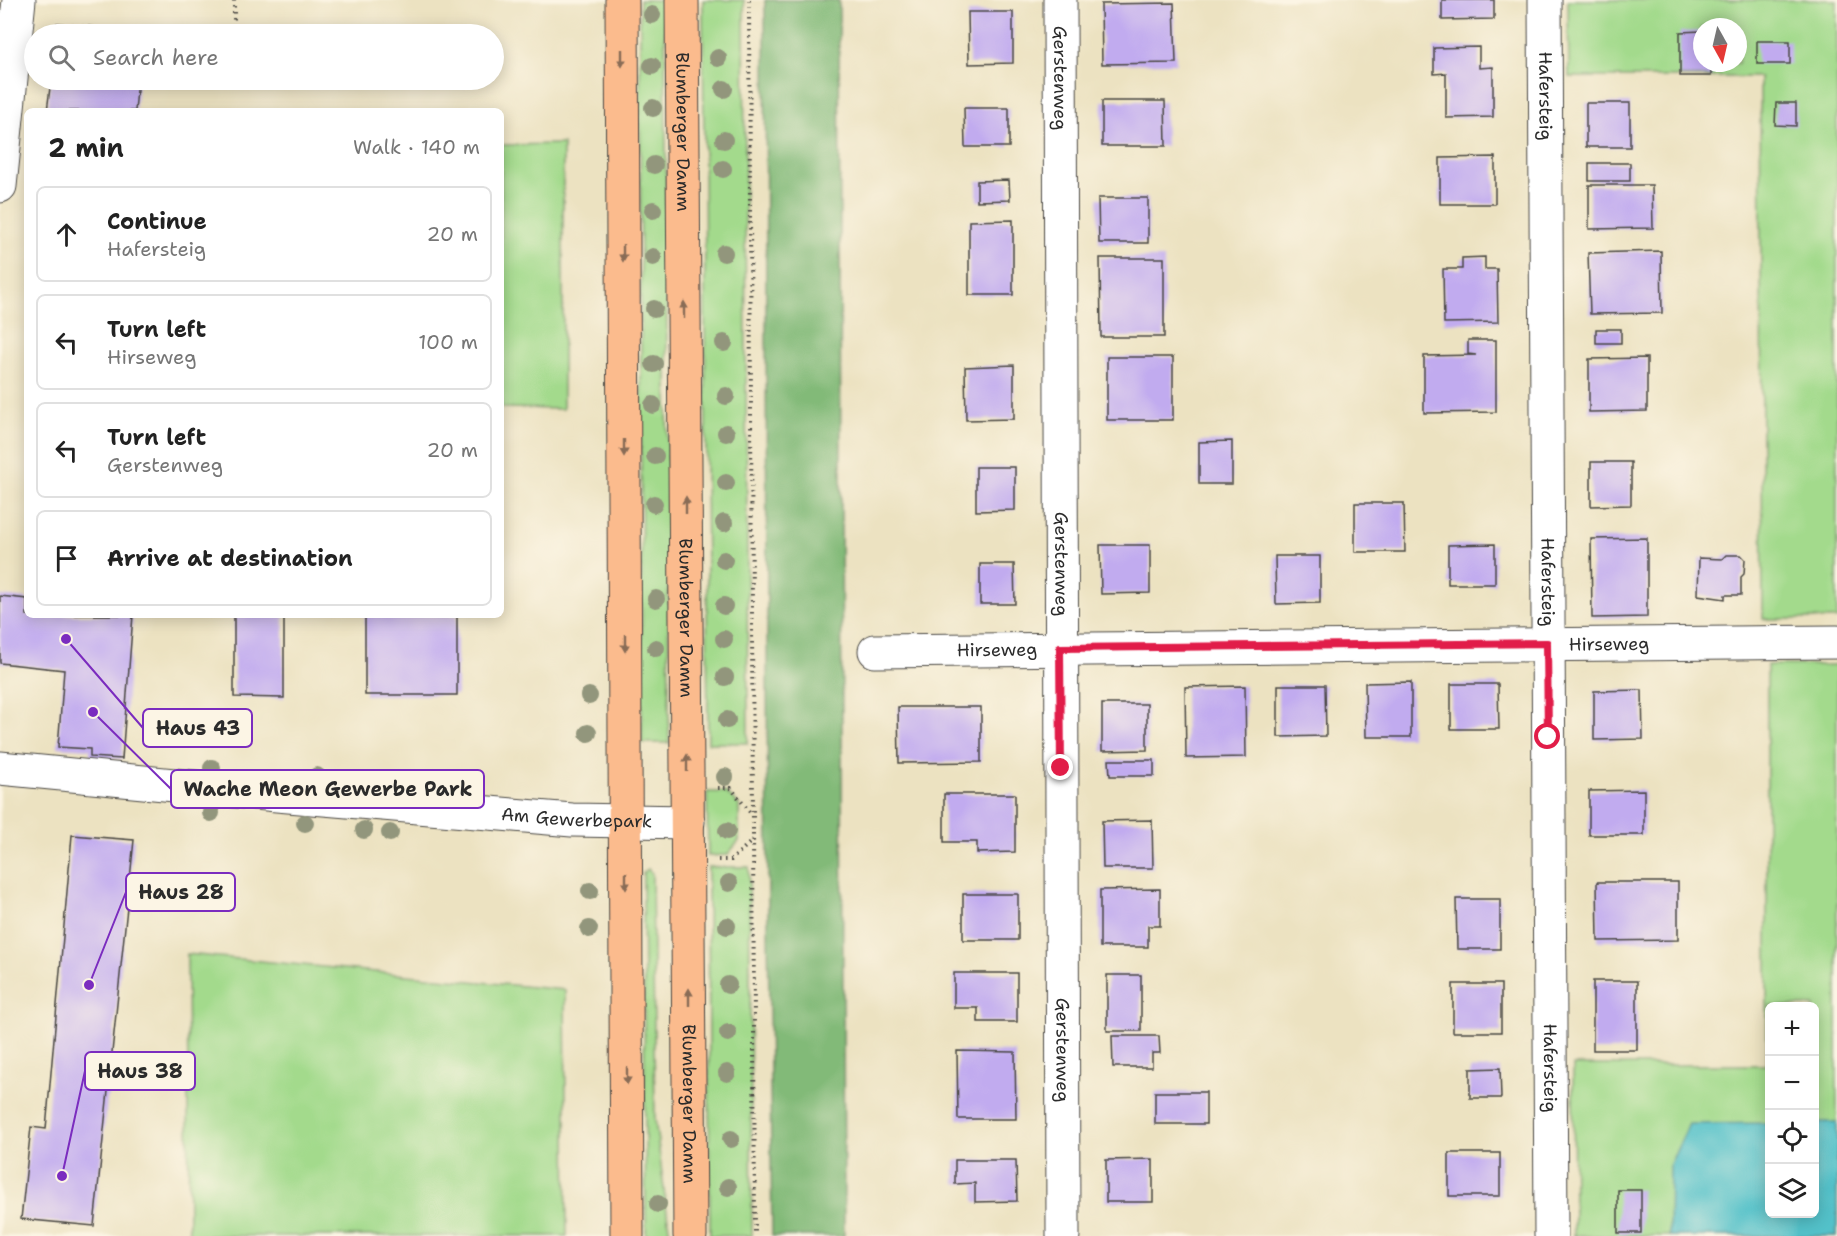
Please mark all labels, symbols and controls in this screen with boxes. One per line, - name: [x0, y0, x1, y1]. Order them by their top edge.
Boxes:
- north arrow: [1693, 18, 1747, 72]
- search box: [24, 24, 504, 90]
- street label: Gerstenweg: [1048, 26, 1072, 130]
- icon: search: [45, 41, 78, 74]
- text: Search here: [93, 43, 219, 72]
- one-way arrow: [618, 49, 627, 68]
- street label: Hafersteig: [1533, 51, 1558, 141]
- street label: Blumberger Damm: [670, 52, 695, 212]
- text: 2 min: [48, 130, 124, 165]
- text: Walk · 140 m: [353, 134, 480, 160]
- text: Continue: [107, 207, 207, 236]
- icon: ahead: [50, 218, 83, 251]
- text: 20 m: [427, 221, 478, 247]
- text: Hafersteig: [107, 236, 206, 262]
- one-way arrow: [618, 244, 628, 263]
- one-way arrow: [679, 301, 689, 320]
- text: Turn left: [107, 315, 206, 344]
- icon: left: [50, 326, 83, 359]
- text: 100 m: [418, 329, 478, 355]
- text: Hirseweg: [107, 344, 196, 370]
- text: Turn left: [107, 423, 206, 452]
- icon: left: [50, 434, 83, 467]
- text: 20 m: [427, 437, 478, 463]
- one-way arrow: [619, 439, 629, 458]
- text: Gerstenweg: [107, 452, 223, 478]
- one-way arrow: [681, 496, 690, 515]
- street label: Gerstenweg: [1049, 512, 1073, 616]
- street label: Hafersteig: [1536, 537, 1560, 627]
- street label: Blumberger Damm: [673, 538, 699, 698]
- icon: arrive: [50, 542, 83, 575]
- text: Arrive at destination: [107, 544, 353, 573]
- street label: Hirseweg: [1569, 632, 1649, 657]
- one-way arrow: [620, 634, 629, 653]
- street label: Hirseweg: [957, 637, 1037, 662]
- callout: Haus 43: [143, 709, 252, 747]
- text: Haus 43: [156, 715, 240, 741]
- route start: [1534, 723, 1560, 749]
- one-way arrow: [682, 754, 692, 773]
- route end: [1047, 754, 1073, 780]
- callout: Wache Meon Gewerbe Park: [171, 770, 484, 808]
- text: Wache Meon Gewerbe Park: [183, 776, 473, 802]
- street label: Am Gewerbepark: [500, 802, 652, 833]
- one-way arrow: [621, 871, 631, 890]
- callout: Haus 28: [126, 873, 235, 911]
- text: Haus 28: [138, 879, 224, 905]
- one-way arrow: [684, 988, 694, 1007]
- street label: Gerstenweg: [1050, 998, 1075, 1102]
- map controls: [1765, 1002, 1819, 1218]
- button: +: [1765, 1002, 1819, 1056]
- street label: Hafersteig: [1538, 1023, 1562, 1113]
- street label: Blumberger Damm: [677, 1024, 702, 1184]
- callout: Haus 38: [85, 1052, 195, 1090]
- button: −: [1765, 1056, 1819, 1110]
- text: Haus 38: [97, 1058, 183, 1084]
- one-way arrow: [622, 1066, 631, 1085]
- button: locate: [1765, 1110, 1819, 1164]
- button: layers: [1765, 1164, 1819, 1218]

